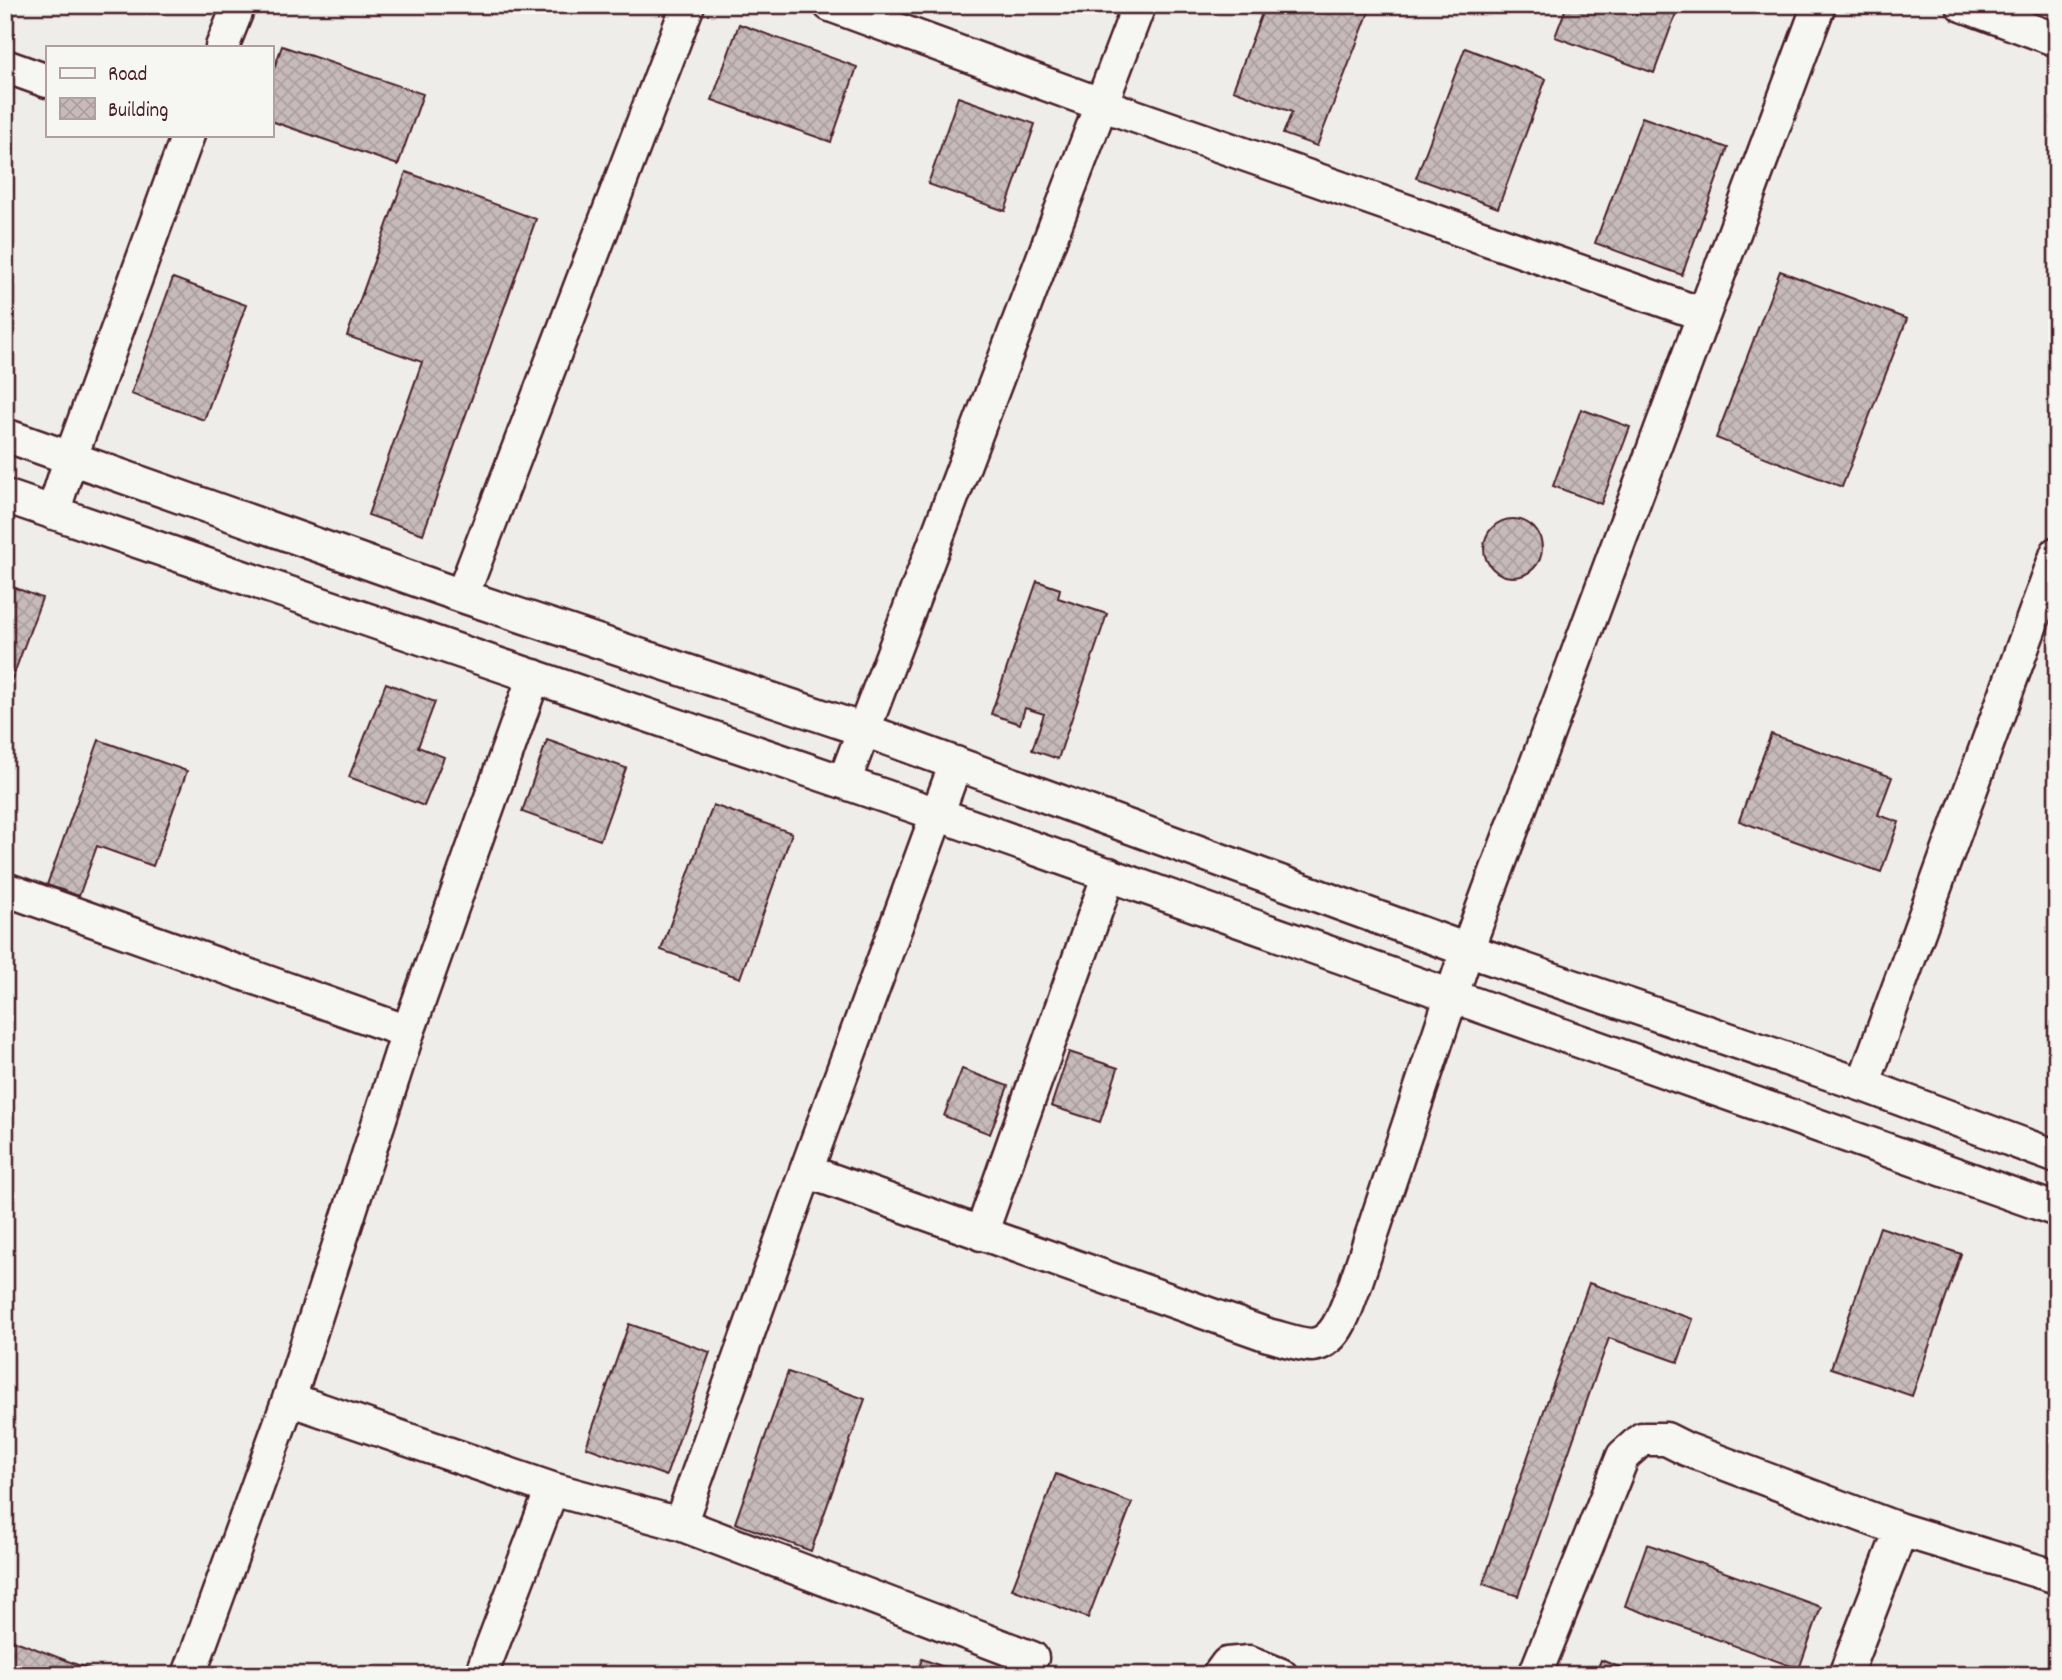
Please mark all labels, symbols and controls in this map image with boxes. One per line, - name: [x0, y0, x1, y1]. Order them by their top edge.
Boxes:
- legend: [46, 46, 273, 136]
- text: Road: [108, 61, 147, 91]
- text: Building: [108, 97, 168, 127]

